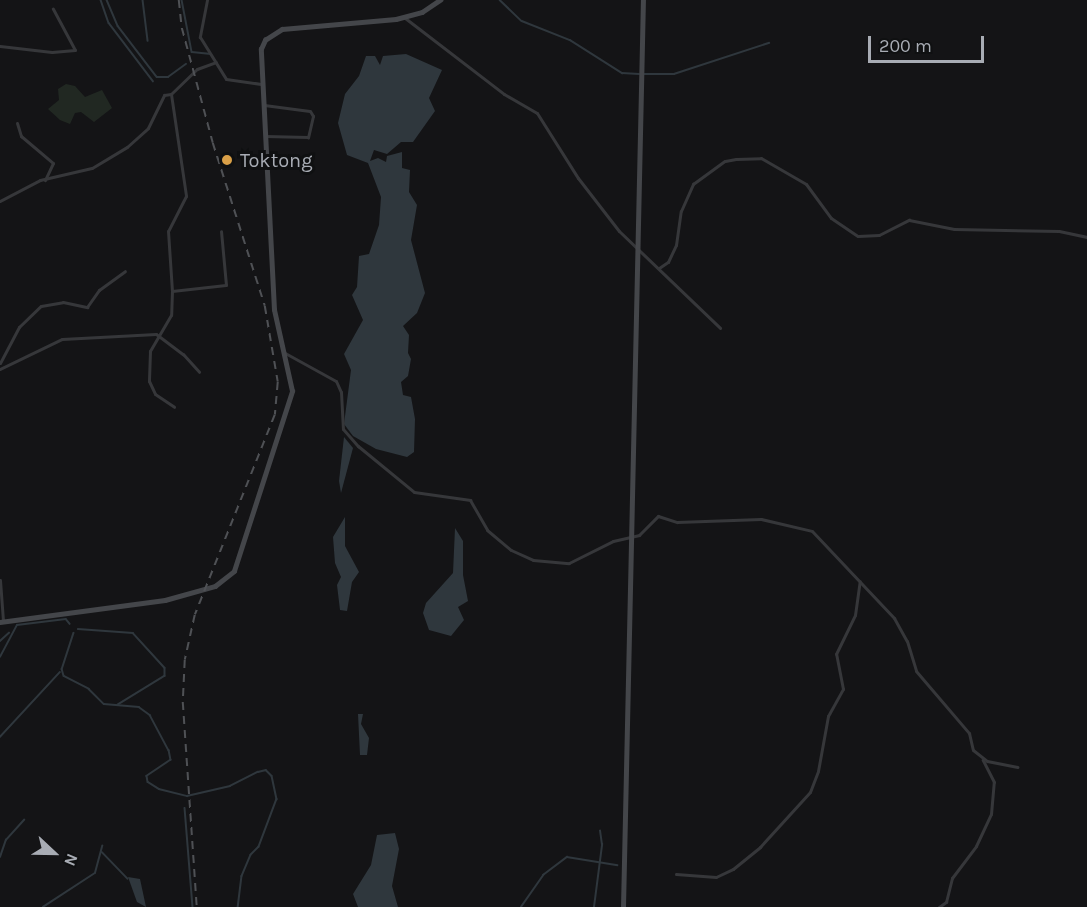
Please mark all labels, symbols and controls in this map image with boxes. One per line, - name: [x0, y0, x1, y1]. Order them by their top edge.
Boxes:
- scale bar: [871, 24, 986, 62]
- text: 200 m: [879, 35, 932, 57]
- place label: Toktong: [240, 148, 312, 172]
- marker: Toktong: [218, 151, 236, 169]
- north arrow: [24, 823, 84, 883]
- text: N: [60, 851, 82, 869]

